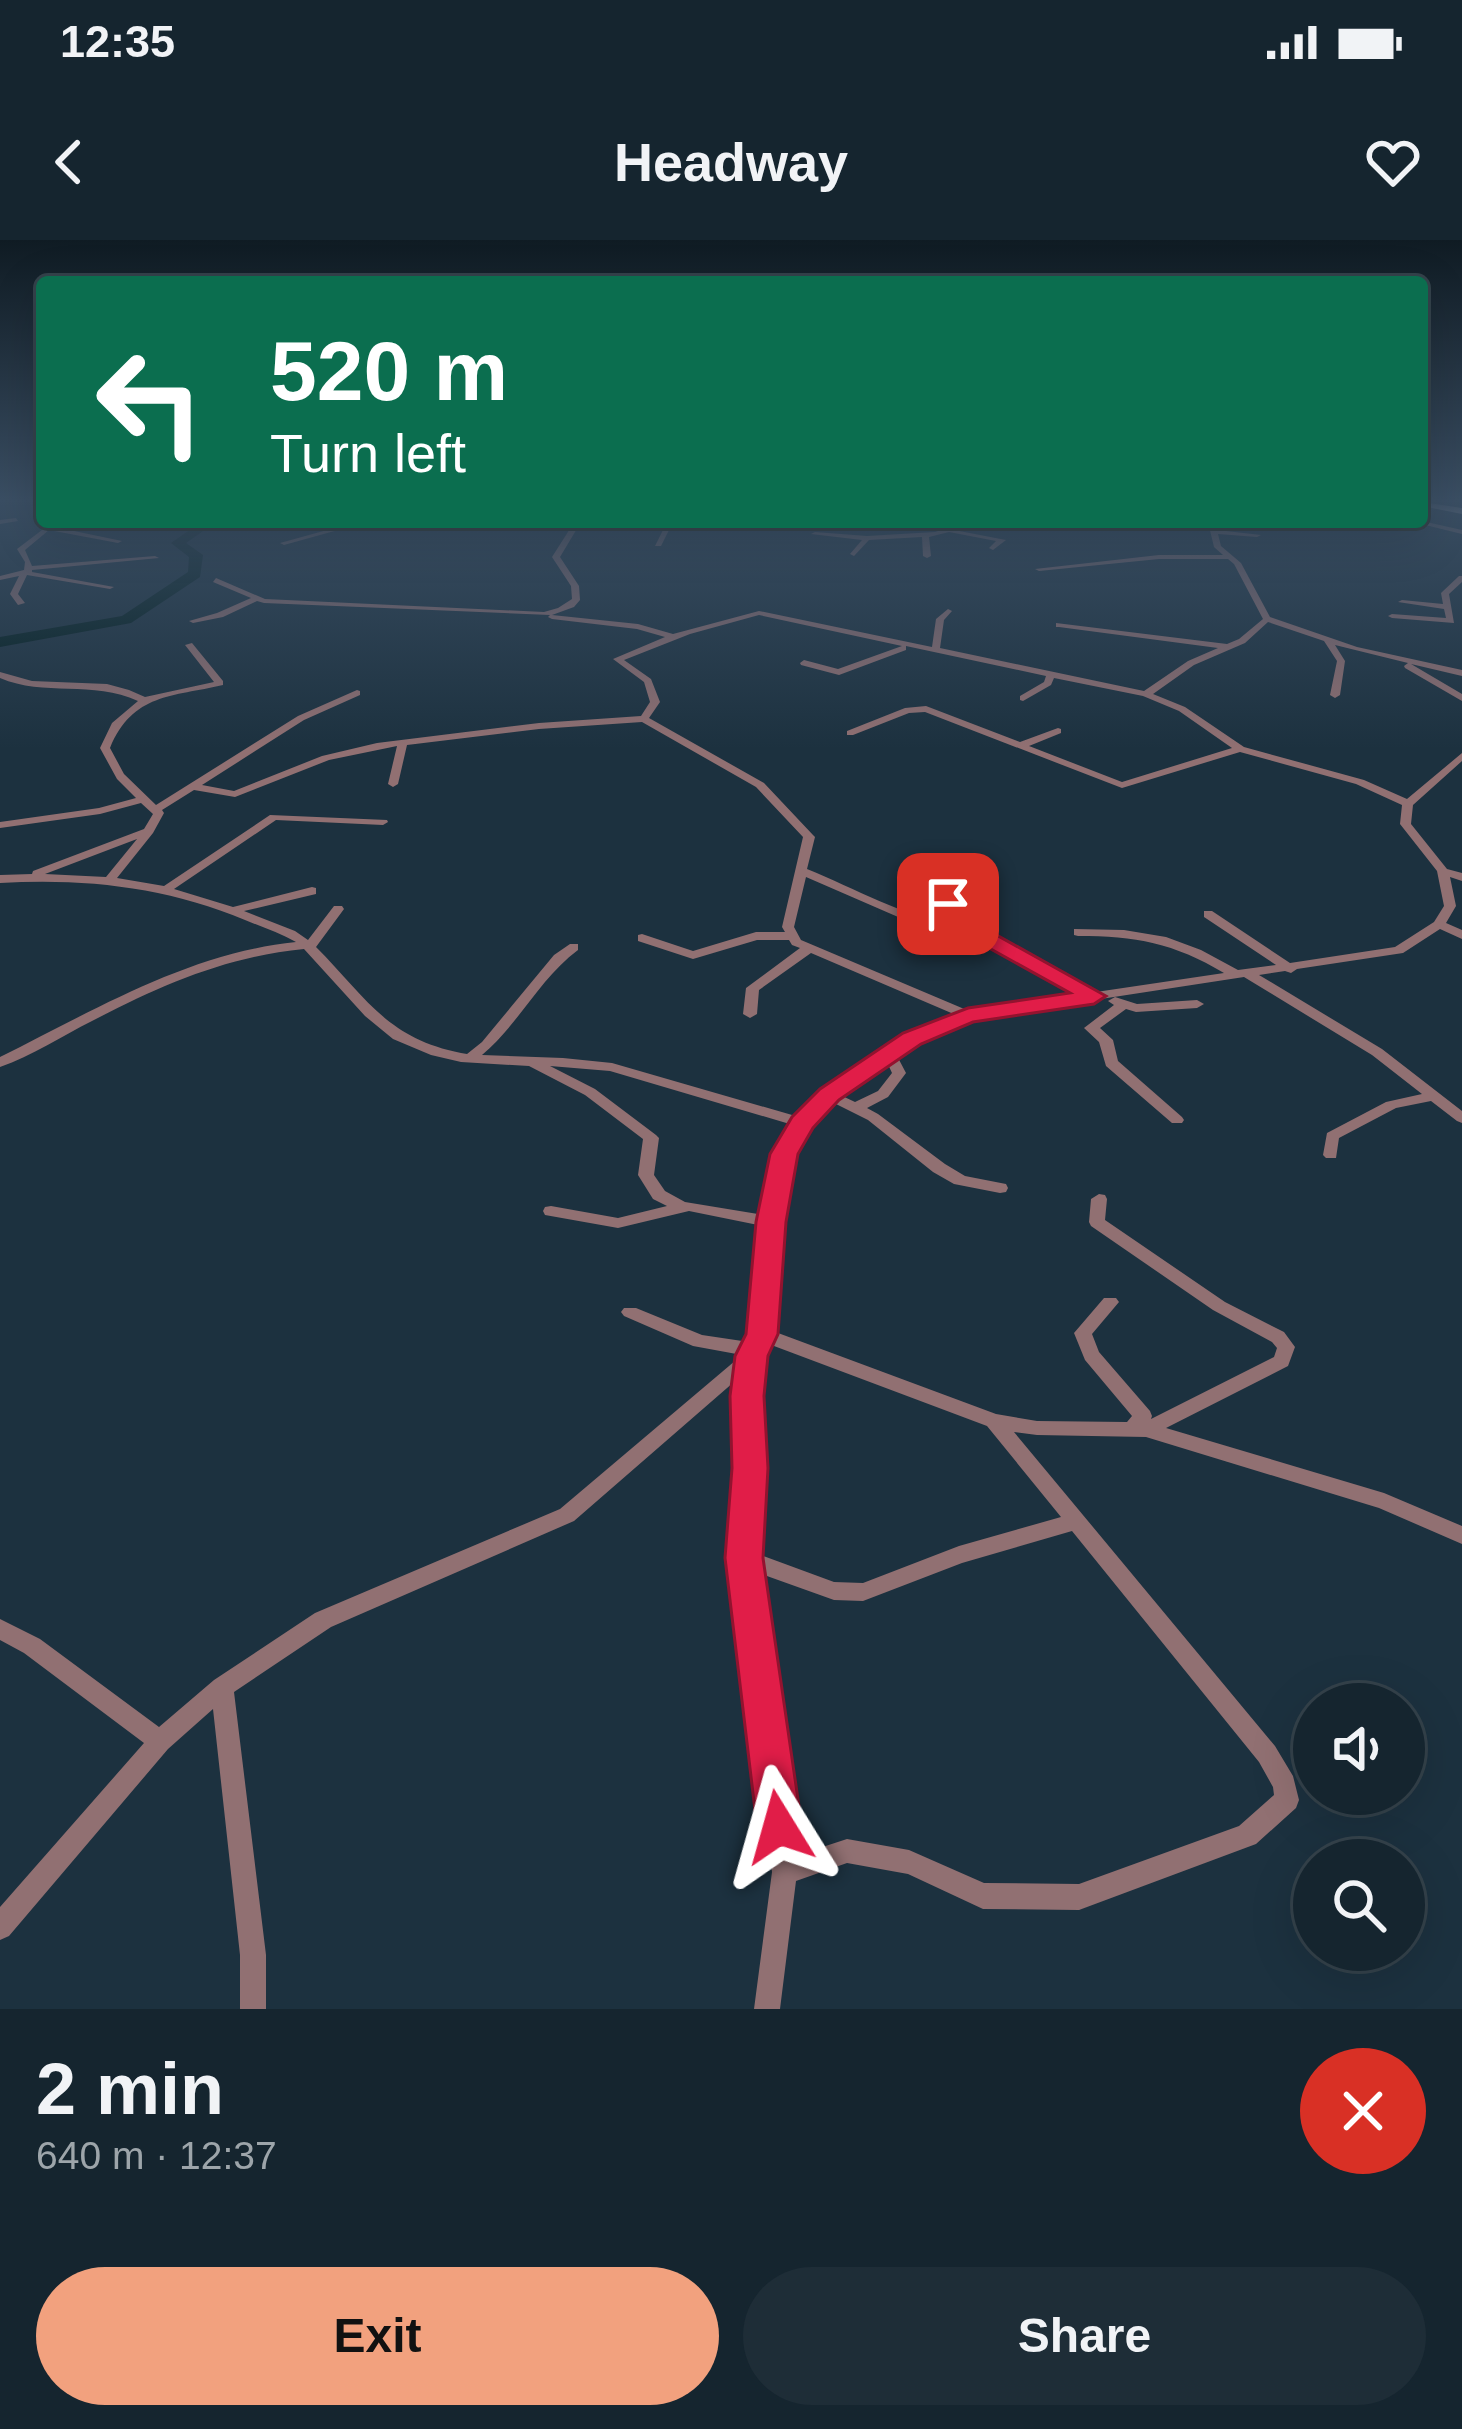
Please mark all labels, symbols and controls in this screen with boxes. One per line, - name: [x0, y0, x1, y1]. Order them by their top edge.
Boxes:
- text: 12:35: [60, 16, 175, 67]
- icon: back: [36, 129, 102, 195]
- icon: heart: [1360, 129, 1426, 195]
- text: Headway: [614, 132, 848, 192]
- icon: left: [72, 324, 228, 480]
- text: 520 m: [270, 324, 508, 418]
- text: Turn left: [270, 423, 466, 483]
- pin: [897, 853, 999, 955]
- icon: arrive: [915, 871, 981, 937]
- map controls: [1293, 1683, 1425, 1971]
- button: sound: [1293, 1683, 1425, 1815]
- position arrow: [716, 1764, 842, 1890]
- button: search: [1293, 1839, 1425, 1971]
- button: close: [1300, 2048, 1426, 2174]
- text: 2 min: [36, 2049, 224, 2129]
- text: 640 m · 12:37: [36, 2134, 277, 2177]
- button: Exit: [36, 2267, 719, 2405]
- button: Share: [743, 2267, 1426, 2405]

